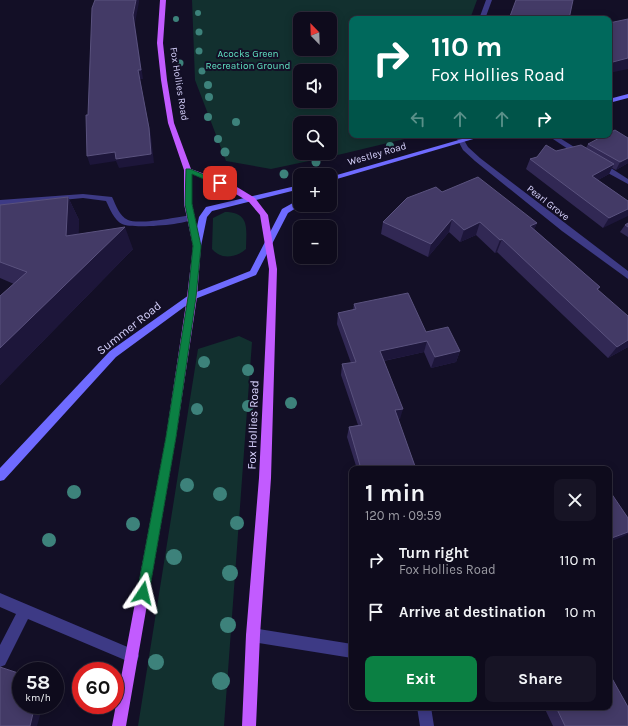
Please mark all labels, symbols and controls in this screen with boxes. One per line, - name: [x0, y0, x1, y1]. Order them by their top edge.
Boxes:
- north arrow: [293, 12, 337, 56]
- map controls: [293, 12, 337, 264]
- text: 110 m: [431, 30, 502, 63]
- icon: right: [365, 32, 417, 84]
- street label: Fox Hollies Road: [167, 46, 191, 122]
- park label: Acocks Green Recreation Ground: [206, 48, 290, 72]
- button: sound: [293, 64, 337, 108]
- text: Fox Hollies Road: [431, 64, 565, 86]
- icon: left: [407, 108, 429, 130]
- icon: ahead: [449, 108, 471, 130]
- icon: ahead: [491, 108, 513, 130]
- icon: right: [533, 108, 555, 130]
- button: search: [293, 116, 337, 160]
- street label: Westley Road: [346, 140, 408, 168]
- pin: [203, 166, 237, 200]
- button: +: [293, 168, 337, 212]
- icon: arrive: [209, 172, 231, 194]
- street label: Pearl Grove: [524, 183, 572, 223]
- button: −: [293, 220, 337, 264]
- street label: Summer Road: [94, 298, 164, 358]
- street label: Fox Hollies Road: [244, 380, 262, 470]
- text: 1 min: [365, 479, 425, 507]
- button: close: [554, 479, 596, 521]
- text: 120 m · 09:59: [365, 508, 441, 523]
- text: Turn right: [399, 544, 469, 562]
- icon: right: [365, 549, 387, 571]
- text: 110 m: [560, 551, 596, 569]
- text: Fox Hollies Road: [399, 562, 496, 577]
- position arrow: [122, 572, 164, 614]
- icon: arrive: [365, 601, 387, 623]
- text: Arrive at destination: [399, 603, 546, 621]
- text: 10 m: [565, 603, 596, 621]
- button: Exit: [365, 656, 477, 702]
- button: Share: [485, 656, 596, 702]
- speed limit sign: 60: [72, 662, 124, 714]
- text: 58: [26, 671, 50, 694]
- text: km/h: [25, 692, 51, 704]

